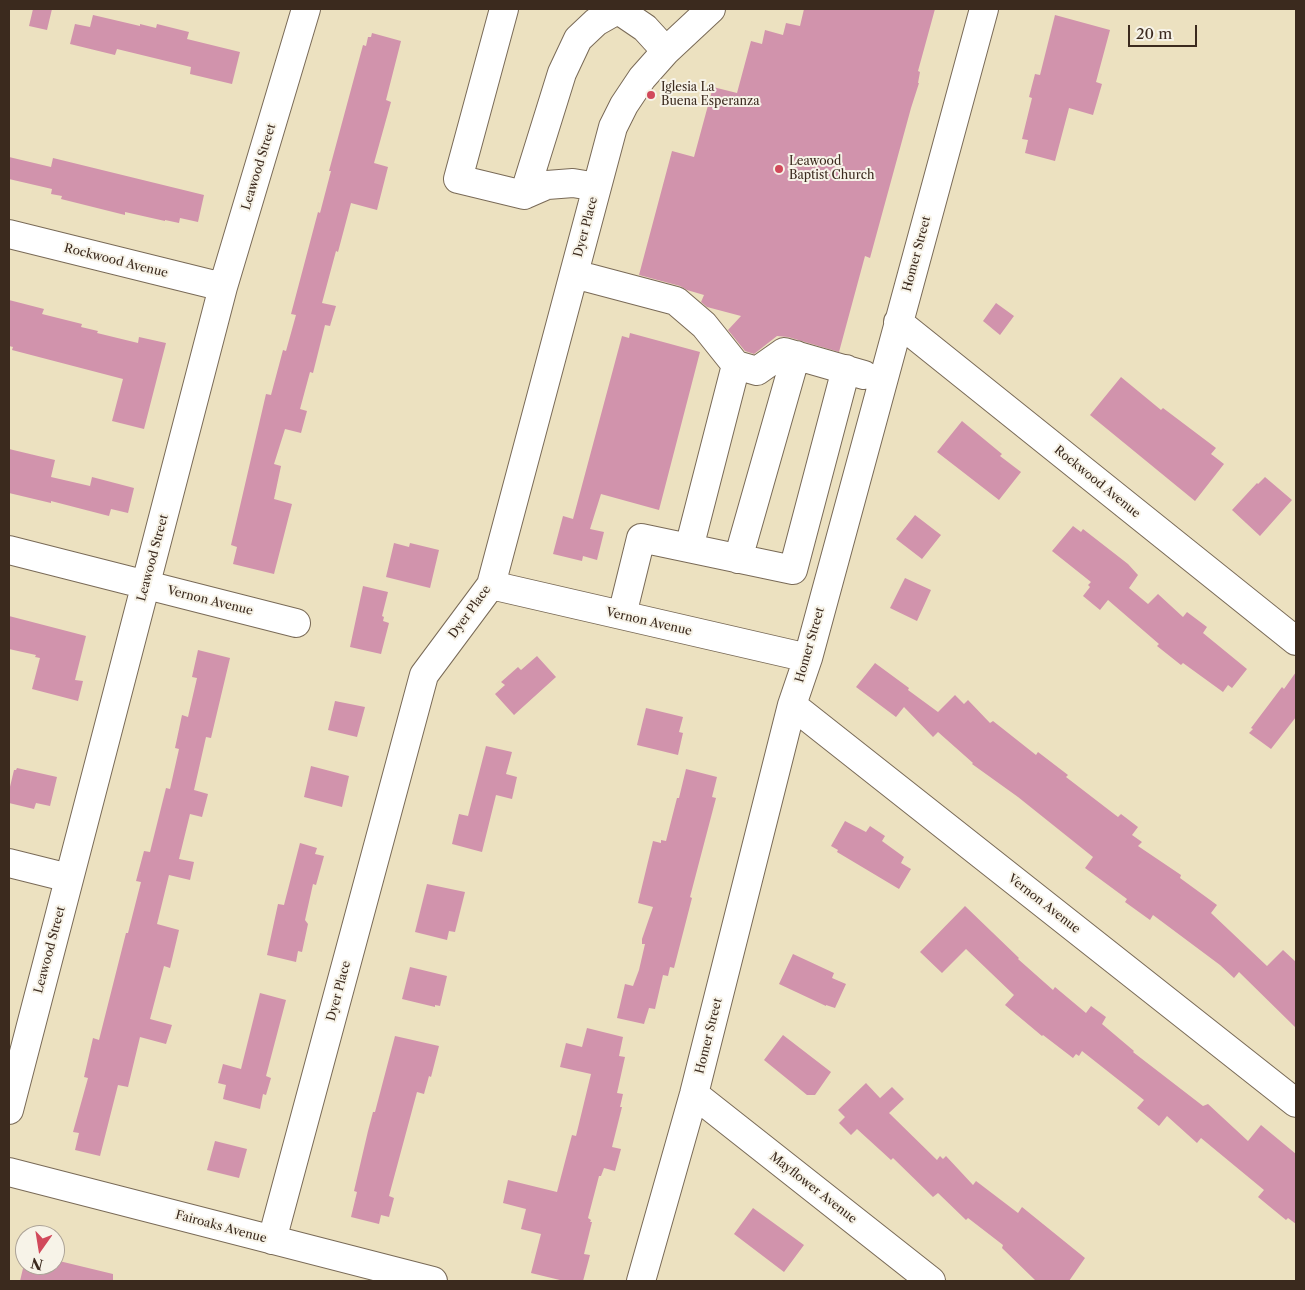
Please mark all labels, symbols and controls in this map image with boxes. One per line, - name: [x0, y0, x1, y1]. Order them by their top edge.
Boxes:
- scale bar: [1130, 15, 1199, 47]
- text: 20 m: [1136, 24, 1172, 43]
- place label: Iglesia La Buena Esperanza: [661, 81, 760, 109]
- marker: Iglesia La Buena Esperanza: [645, 89, 657, 101]
- street label: Leawood Street: [239, 122, 279, 212]
- place label: Leawood Baptist Church: [789, 155, 874, 183]
- marker: Leawood Baptist Church: [773, 163, 785, 175]
- street label: Dyer Place: [571, 195, 601, 259]
- street label: Homer Street: [900, 215, 934, 293]
- street label: Rockwood Avenue: [63, 241, 169, 281]
- street label: Rockwood Avenue: [1051, 443, 1143, 521]
- street label: Leawood Street: [134, 513, 172, 603]
- street label: Vernon Avenue: [166, 583, 254, 619]
- street label: Dyer Place: [446, 583, 494, 641]
- street label: Vernon Avenue: [605, 605, 693, 639]
- street label: Homer Street: [792, 606, 828, 684]
- street label: Vernon Avenue: [1005, 871, 1083, 937]
- street label: Leawood Street: [31, 905, 69, 995]
- street label: Dyer Place: [324, 959, 354, 1023]
- street label: Homer Street: [693, 997, 725, 1075]
- street label: Mayflower Avenue: [767, 1150, 859, 1226]
- street label: Fairoaks Avenue: [174, 1208, 268, 1246]
- north arrow: [15, 1225, 65, 1275]
- text: N: [29, 1254, 45, 1274]

